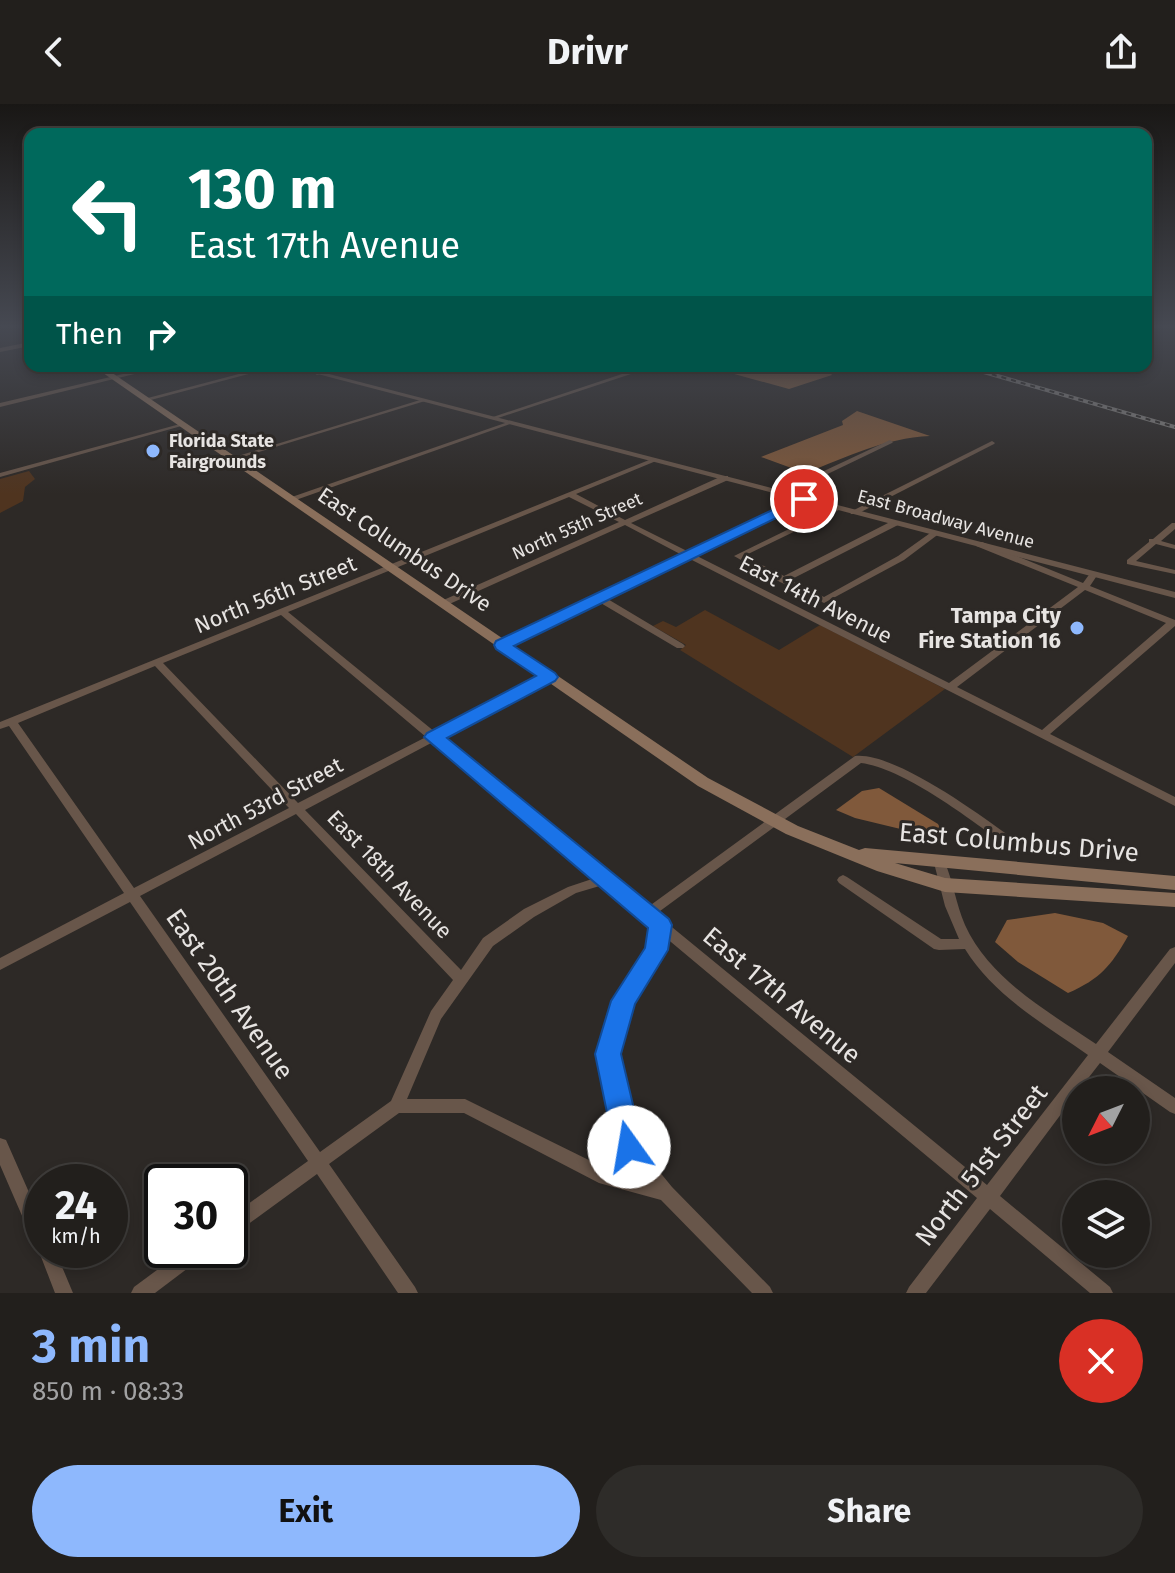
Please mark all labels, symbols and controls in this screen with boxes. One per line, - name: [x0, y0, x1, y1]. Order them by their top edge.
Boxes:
- icon: back: [32, 30, 76, 74]
- text: Drivr: [547, 30, 628, 74]
- icon: share: [1099, 30, 1143, 74]
- text: 130 m: [188, 156, 336, 223]
- icon: left: [56, 160, 160, 264]
- text: East 17th Avenue: [188, 224, 460, 268]
- icon: right: [139, 312, 183, 356]
- text: Then: [56, 316, 123, 352]
- place label: Florida State Fairgrounds: [169, 430, 274, 473]
- marker: Florida State Fairgrounds: [144, 442, 162, 460]
- pin: [770, 465, 838, 533]
- icon: arrive: [782, 477, 826, 521]
- street label: East Columbus Drive: [313, 481, 497, 618]
- street label: East Broadway Avenue: [855, 485, 1037, 553]
- street label: North 55th Street: [509, 487, 646, 565]
- street label: East 14th Avenue: [735, 549, 897, 650]
- street label: North 56th Street: [190, 550, 360, 639]
- place label: Tampa City Fire Station 16: [918, 602, 1062, 654]
- marker: Tampa City Fire Station 16: [1068, 619, 1086, 637]
- street label: North 53rd Street: [183, 751, 347, 856]
- street label: East 18th Avenue: [321, 804, 458, 944]
- street label: East Columbus Drive: [898, 817, 1140, 868]
- street label: East 20th Avenue: [159, 903, 300, 1086]
- street label: East 17th Avenue: [696, 920, 867, 1070]
- north arrow: [1062, 1076, 1150, 1164]
- map controls: [1062, 1076, 1150, 1268]
- street label: North 51st Street: [909, 1078, 1054, 1252]
- position arrow: [587, 1105, 671, 1189]
- speed limit sign: 30: [144, 1164, 248, 1268]
- button: layers: [1062, 1180, 1150, 1268]
- text: 24: [55, 1182, 97, 1230]
- text: km/h: [51, 1224, 101, 1248]
- text: 3 min: [32, 1317, 150, 1375]
- button: close: [1059, 1319, 1143, 1403]
- text: 850 m · 08:33: [32, 1376, 184, 1407]
- button: Exit: [32, 1465, 580, 1557]
- button: Share: [596, 1465, 1143, 1557]

